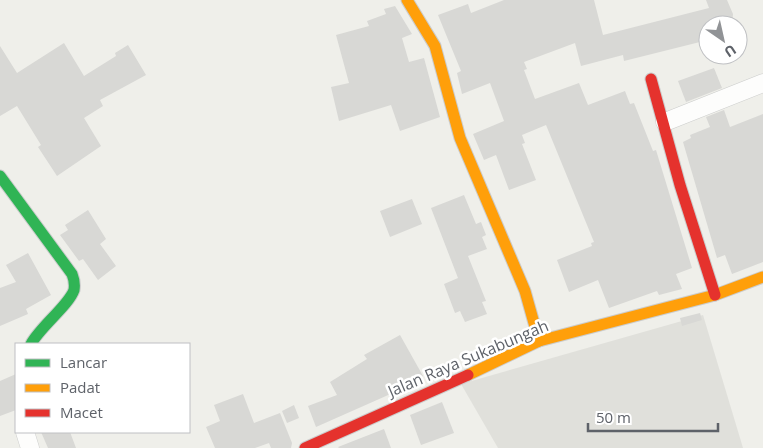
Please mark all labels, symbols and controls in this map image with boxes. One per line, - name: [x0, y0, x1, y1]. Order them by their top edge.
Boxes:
- north arrow: [698, 15, 748, 65]
- text: U: [721, 40, 740, 62]
- street label: Jalan Raya Sukabungah: [382, 314, 552, 403]
- legend: [15, 343, 190, 433]
- text: Lancar: [60, 352, 107, 372]
- text: Padat: [60, 377, 100, 397]
- scale bar: [588, 400, 718, 432]
- text: Macet: [60, 402, 103, 422]
- text: 50 m: [596, 407, 631, 427]

